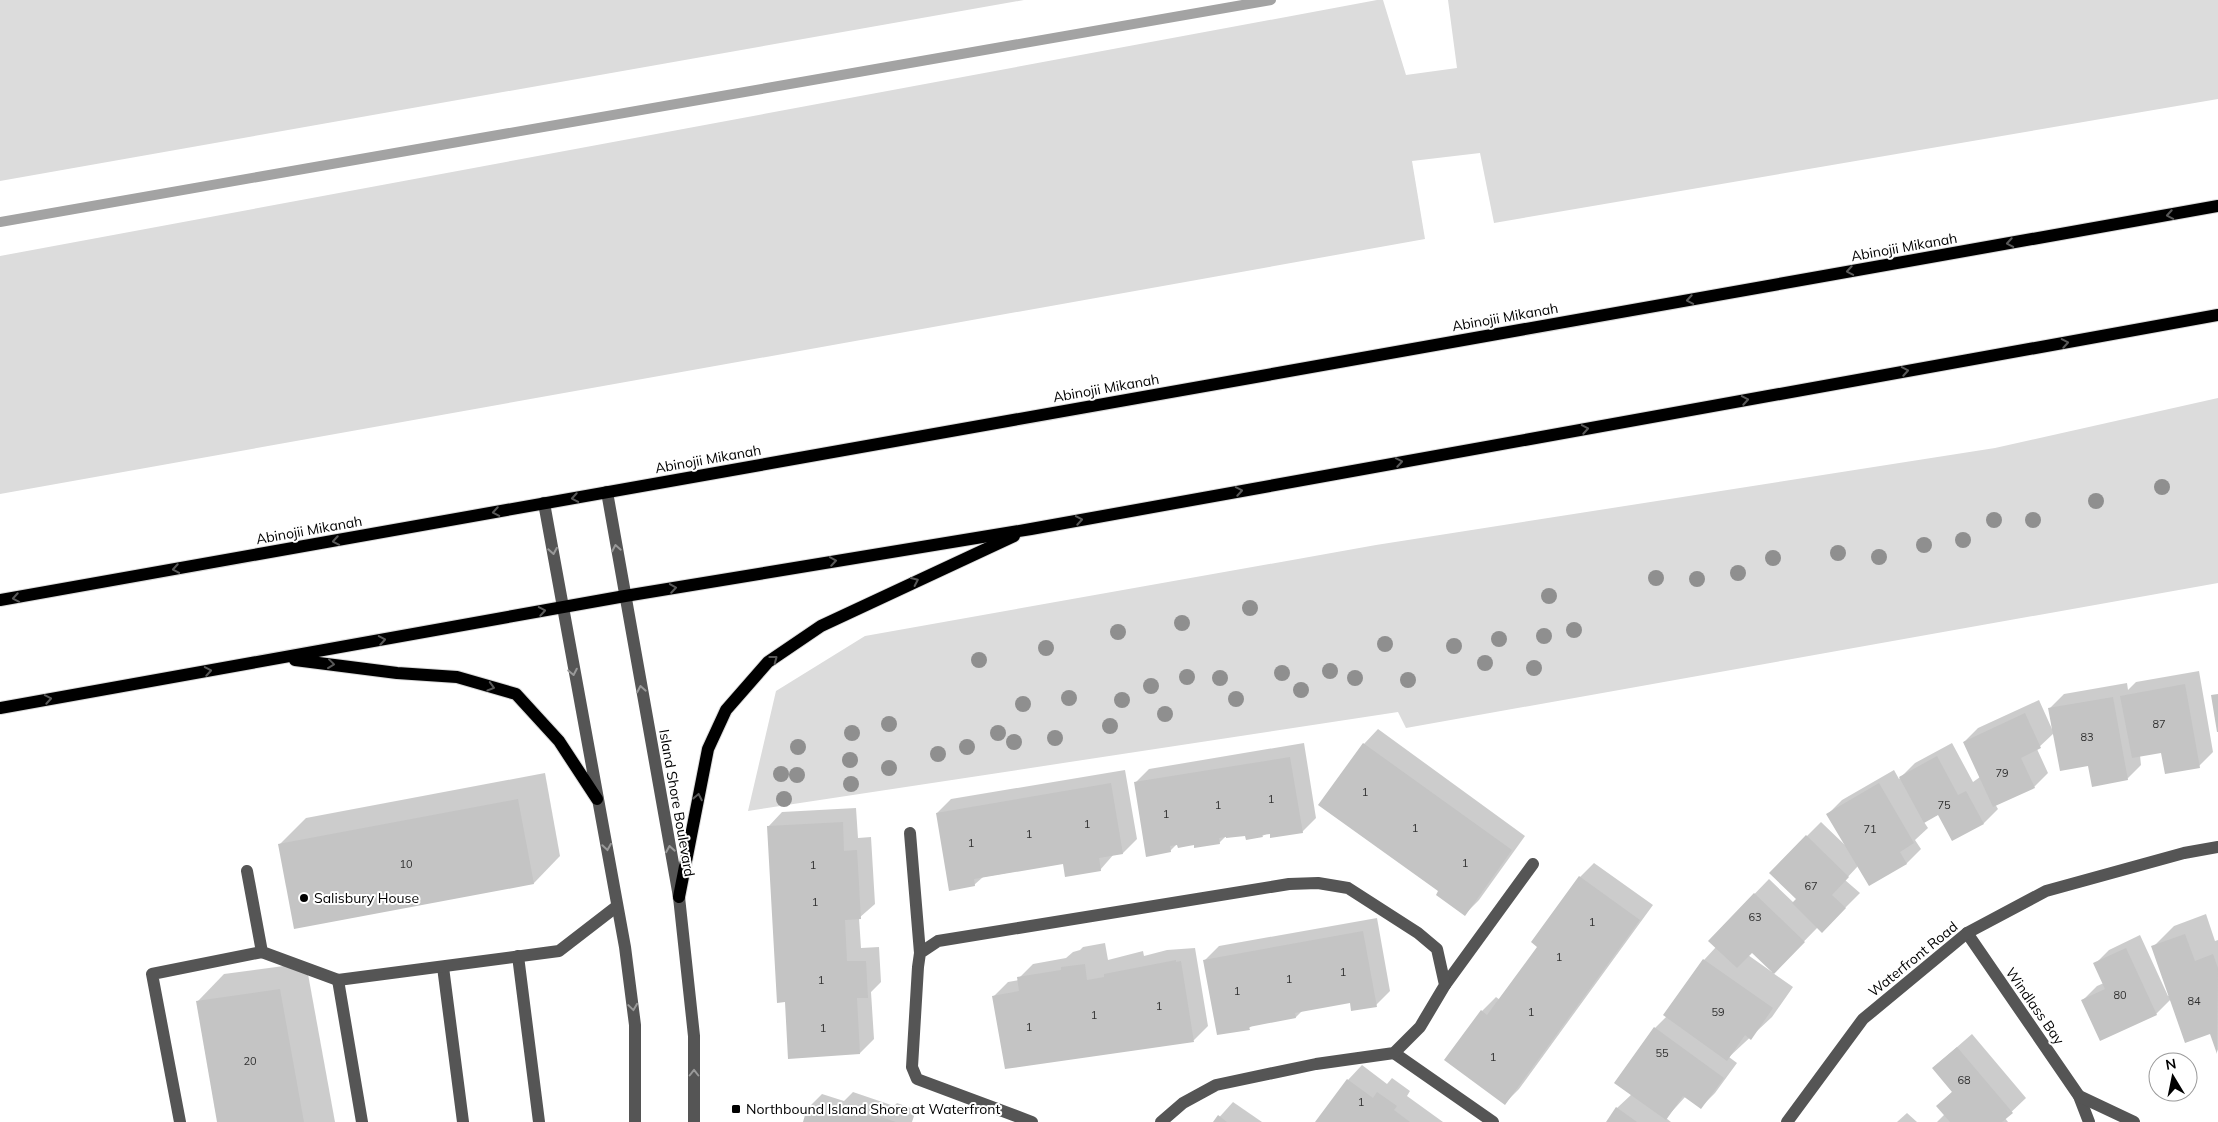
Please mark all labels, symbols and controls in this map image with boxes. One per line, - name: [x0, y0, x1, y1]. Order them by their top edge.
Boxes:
- one-way arrow: [2166, 209, 2174, 219]
- street label: Abinojii Mikanah: [1849, 229, 1959, 265]
- one-way arrow: [2006, 237, 2014, 248]
- one-way arrow: [1846, 266, 1854, 276]
- one-way arrow: [1686, 294, 1694, 304]
- street label: Abinojii Mikanah: [1450, 299, 1560, 335]
- one-way arrow: [2061, 338, 2070, 348]
- one-way arrow: [1901, 367, 1910, 377]
- street label: Abinojii Mikanah: [1051, 370, 1161, 406]
- one-way arrow: [1741, 396, 1750, 406]
- one-way arrow: [1581, 424, 1590, 434]
- street label: Abinojii Mikanah: [653, 441, 763, 477]
- one-way arrow: [1394, 458, 1403, 468]
- one-way arrow: [1234, 487, 1243, 497]
- one-way arrow: [571, 492, 580, 502]
- one-way arrow: [492, 506, 500, 517]
- street label: Abinojii Mikanah: [254, 512, 364, 548]
- one-way arrow: [1074, 515, 1083, 525]
- one-way arrow: [332, 535, 341, 545]
- one-way arrow: [612, 544, 622, 552]
- one-way arrow: [547, 547, 557, 556]
- one-way arrow: [829, 557, 838, 567]
- one-way arrow: [172, 564, 181, 574]
- one-way arrow: [910, 576, 919, 587]
- one-way arrow: [669, 583, 677, 594]
- one-way arrow: [12, 592, 21, 602]
- one-way arrow: [537, 606, 546, 616]
- one-way arrow: [378, 635, 386, 645]
- one-way arrow: [768, 656, 778, 665]
- one-way arrow: [326, 659, 335, 669]
- one-way arrow: [204, 667, 212, 677]
- one-way arrow: [568, 668, 578, 677]
- one-way arrow: [486, 681, 495, 691]
- one-way arrow: [637, 684, 647, 693]
- one-way arrow: [44, 695, 52, 705]
- house number: 87: [2152, 717, 2166, 731]
- street label: Island Shore Boulevard: [655, 728, 699, 878]
- house number: 83: [2080, 730, 2094, 744]
- house number: 79: [1995, 766, 2009, 780]
- house number: 1: [1362, 785, 1368, 799]
- house number: 1: [1268, 792, 1274, 806]
- one-way arrow: [692, 793, 703, 802]
- house number: 1: [1215, 798, 1221, 812]
- house number: 75: [1937, 798, 1951, 812]
- house number: 1: [1163, 807, 1169, 821]
- house number: 1: [1084, 817, 1090, 831]
- house number: 1: [1412, 821, 1418, 835]
- house number: 71: [1863, 822, 1877, 836]
- house number: 1: [1026, 827, 1032, 841]
- house number: 1: [968, 836, 974, 850]
- one-way arrow: [601, 843, 611, 851]
- one-way arrow: [666, 844, 676, 853]
- house number: 1: [1462, 856, 1468, 870]
- house number: 10: [399, 857, 413, 871]
- house number: 1: [810, 858, 816, 872]
- house number: 67: [1804, 879, 1818, 893]
- place label: Salisbury House: [314, 889, 419, 907]
- marker: Salisbury House: [298, 892, 310, 904]
- house number: 1: [812, 895, 818, 909]
- house number: 63: [1748, 910, 1762, 924]
- house number: 1: [1589, 915, 1595, 929]
- street label: Waterfront Road: [1865, 917, 1961, 1001]
- house number: 1: [1556, 950, 1562, 964]
- street label: Windlass Bay: [2002, 964, 2069, 1049]
- house number: 1: [1340, 965, 1346, 979]
- house number: 1: [1286, 972, 1292, 986]
- house number: 1: [818, 973, 824, 987]
- house number: 1: [1234, 984, 1240, 998]
- house number: 80: [2113, 988, 2127, 1002]
- house number: 84: [2187, 994, 2201, 1008]
- house number: 1: [1156, 999, 1162, 1013]
- one-way arrow: [627, 1004, 638, 1012]
- house number: 1: [1528, 1005, 1534, 1019]
- house number: 59: [1711, 1005, 1725, 1019]
- house number: 1: [1091, 1008, 1097, 1022]
- house number: 1: [1026, 1020, 1032, 1034]
- house number: 1: [820, 1021, 826, 1035]
- house number: 55: [1655, 1046, 1669, 1060]
- house number: 1: [1490, 1050, 1496, 1064]
- north arrow: [2148, 1052, 2198, 1102]
- house number: 20: [243, 1054, 257, 1068]
- text: N: [2164, 1054, 2178, 1074]
- one-way arrow: [689, 1069, 699, 1077]
- house number: 68: [1957, 1073, 1971, 1087]
- house number: 1: [1358, 1095, 1364, 1109]
- place label: Northbound Island Shore at Waterfront: [746, 1100, 1000, 1118]
- marker: Northbound Island Shore at Waterfront: [730, 1103, 742, 1115]

